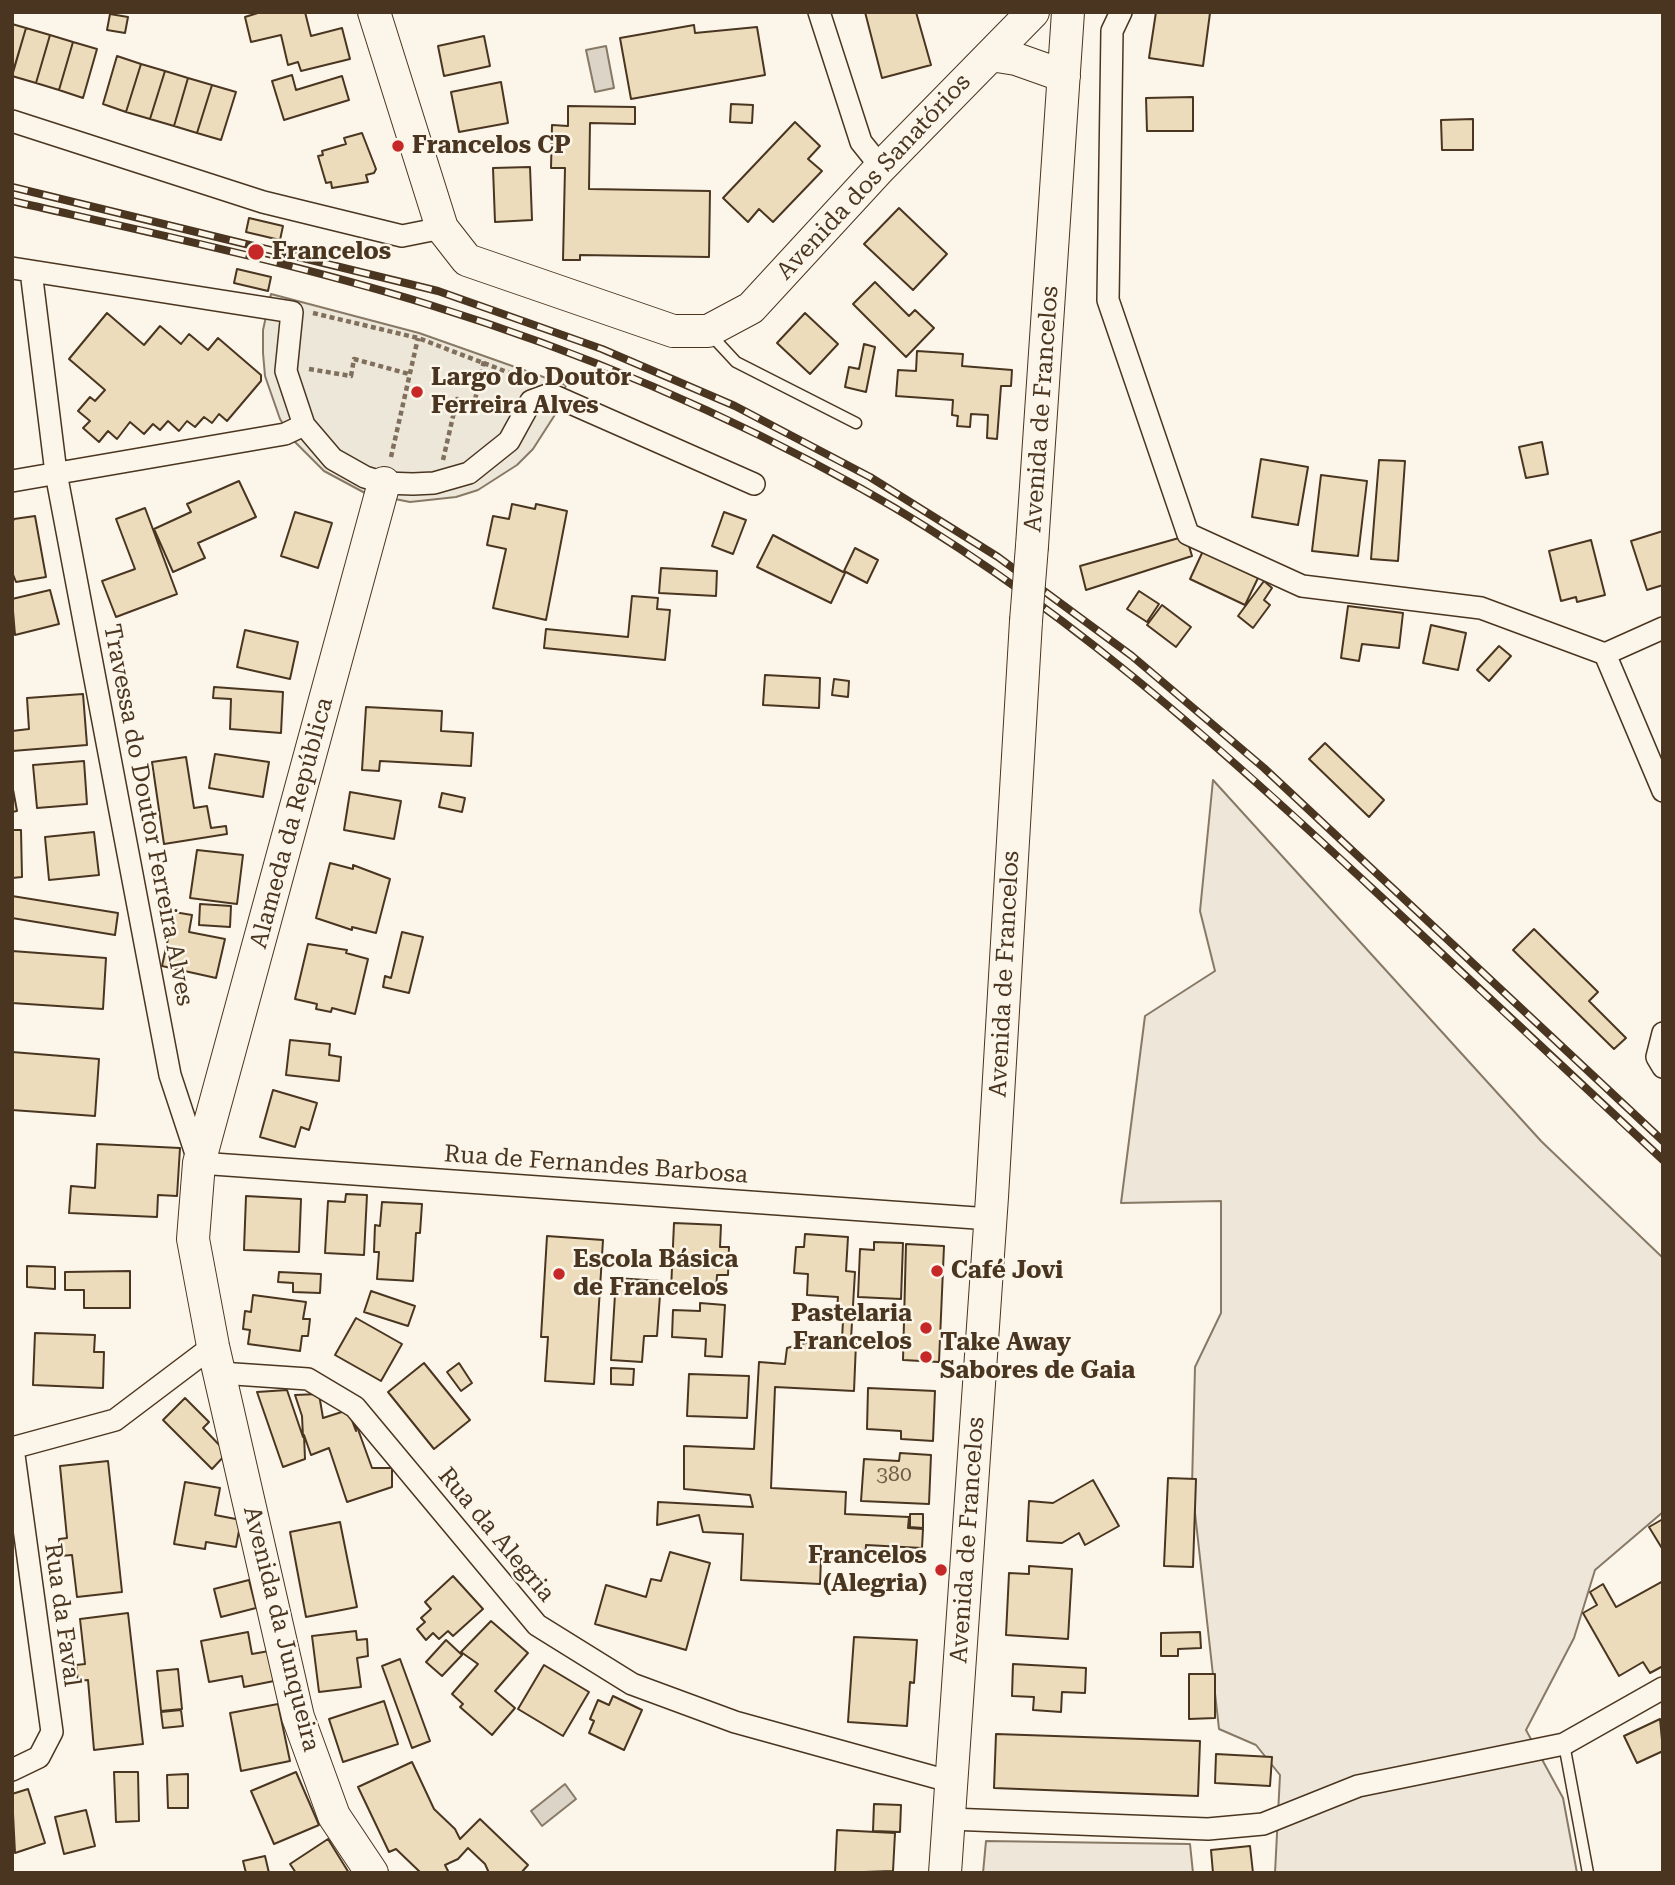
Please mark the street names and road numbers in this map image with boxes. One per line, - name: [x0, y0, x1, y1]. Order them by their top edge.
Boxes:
- street label: Avenida dos Sanatórios: [771, 68, 977, 286]
- street label: Avenida de Francelos: [1019, 285, 1065, 533]
- street label: Travessa do Doutor Ferreira Alves: [97, 622, 199, 1008]
- street label: Alameda da República: [245, 694, 339, 952]
- street label: Avenida de Francelos: [984, 850, 1026, 1098]
- street label: Rua de Fernandes Barbosa: [443, 1140, 749, 1190]
- street label: Avenida de Francelos: [945, 1416, 991, 1664]
- street label: Rua da Alegria: [431, 1462, 561, 1608]
- street label: Avenida da Junqueira: [237, 1503, 325, 1755]
- street label: Rua da Faval: [38, 1542, 86, 1688]

